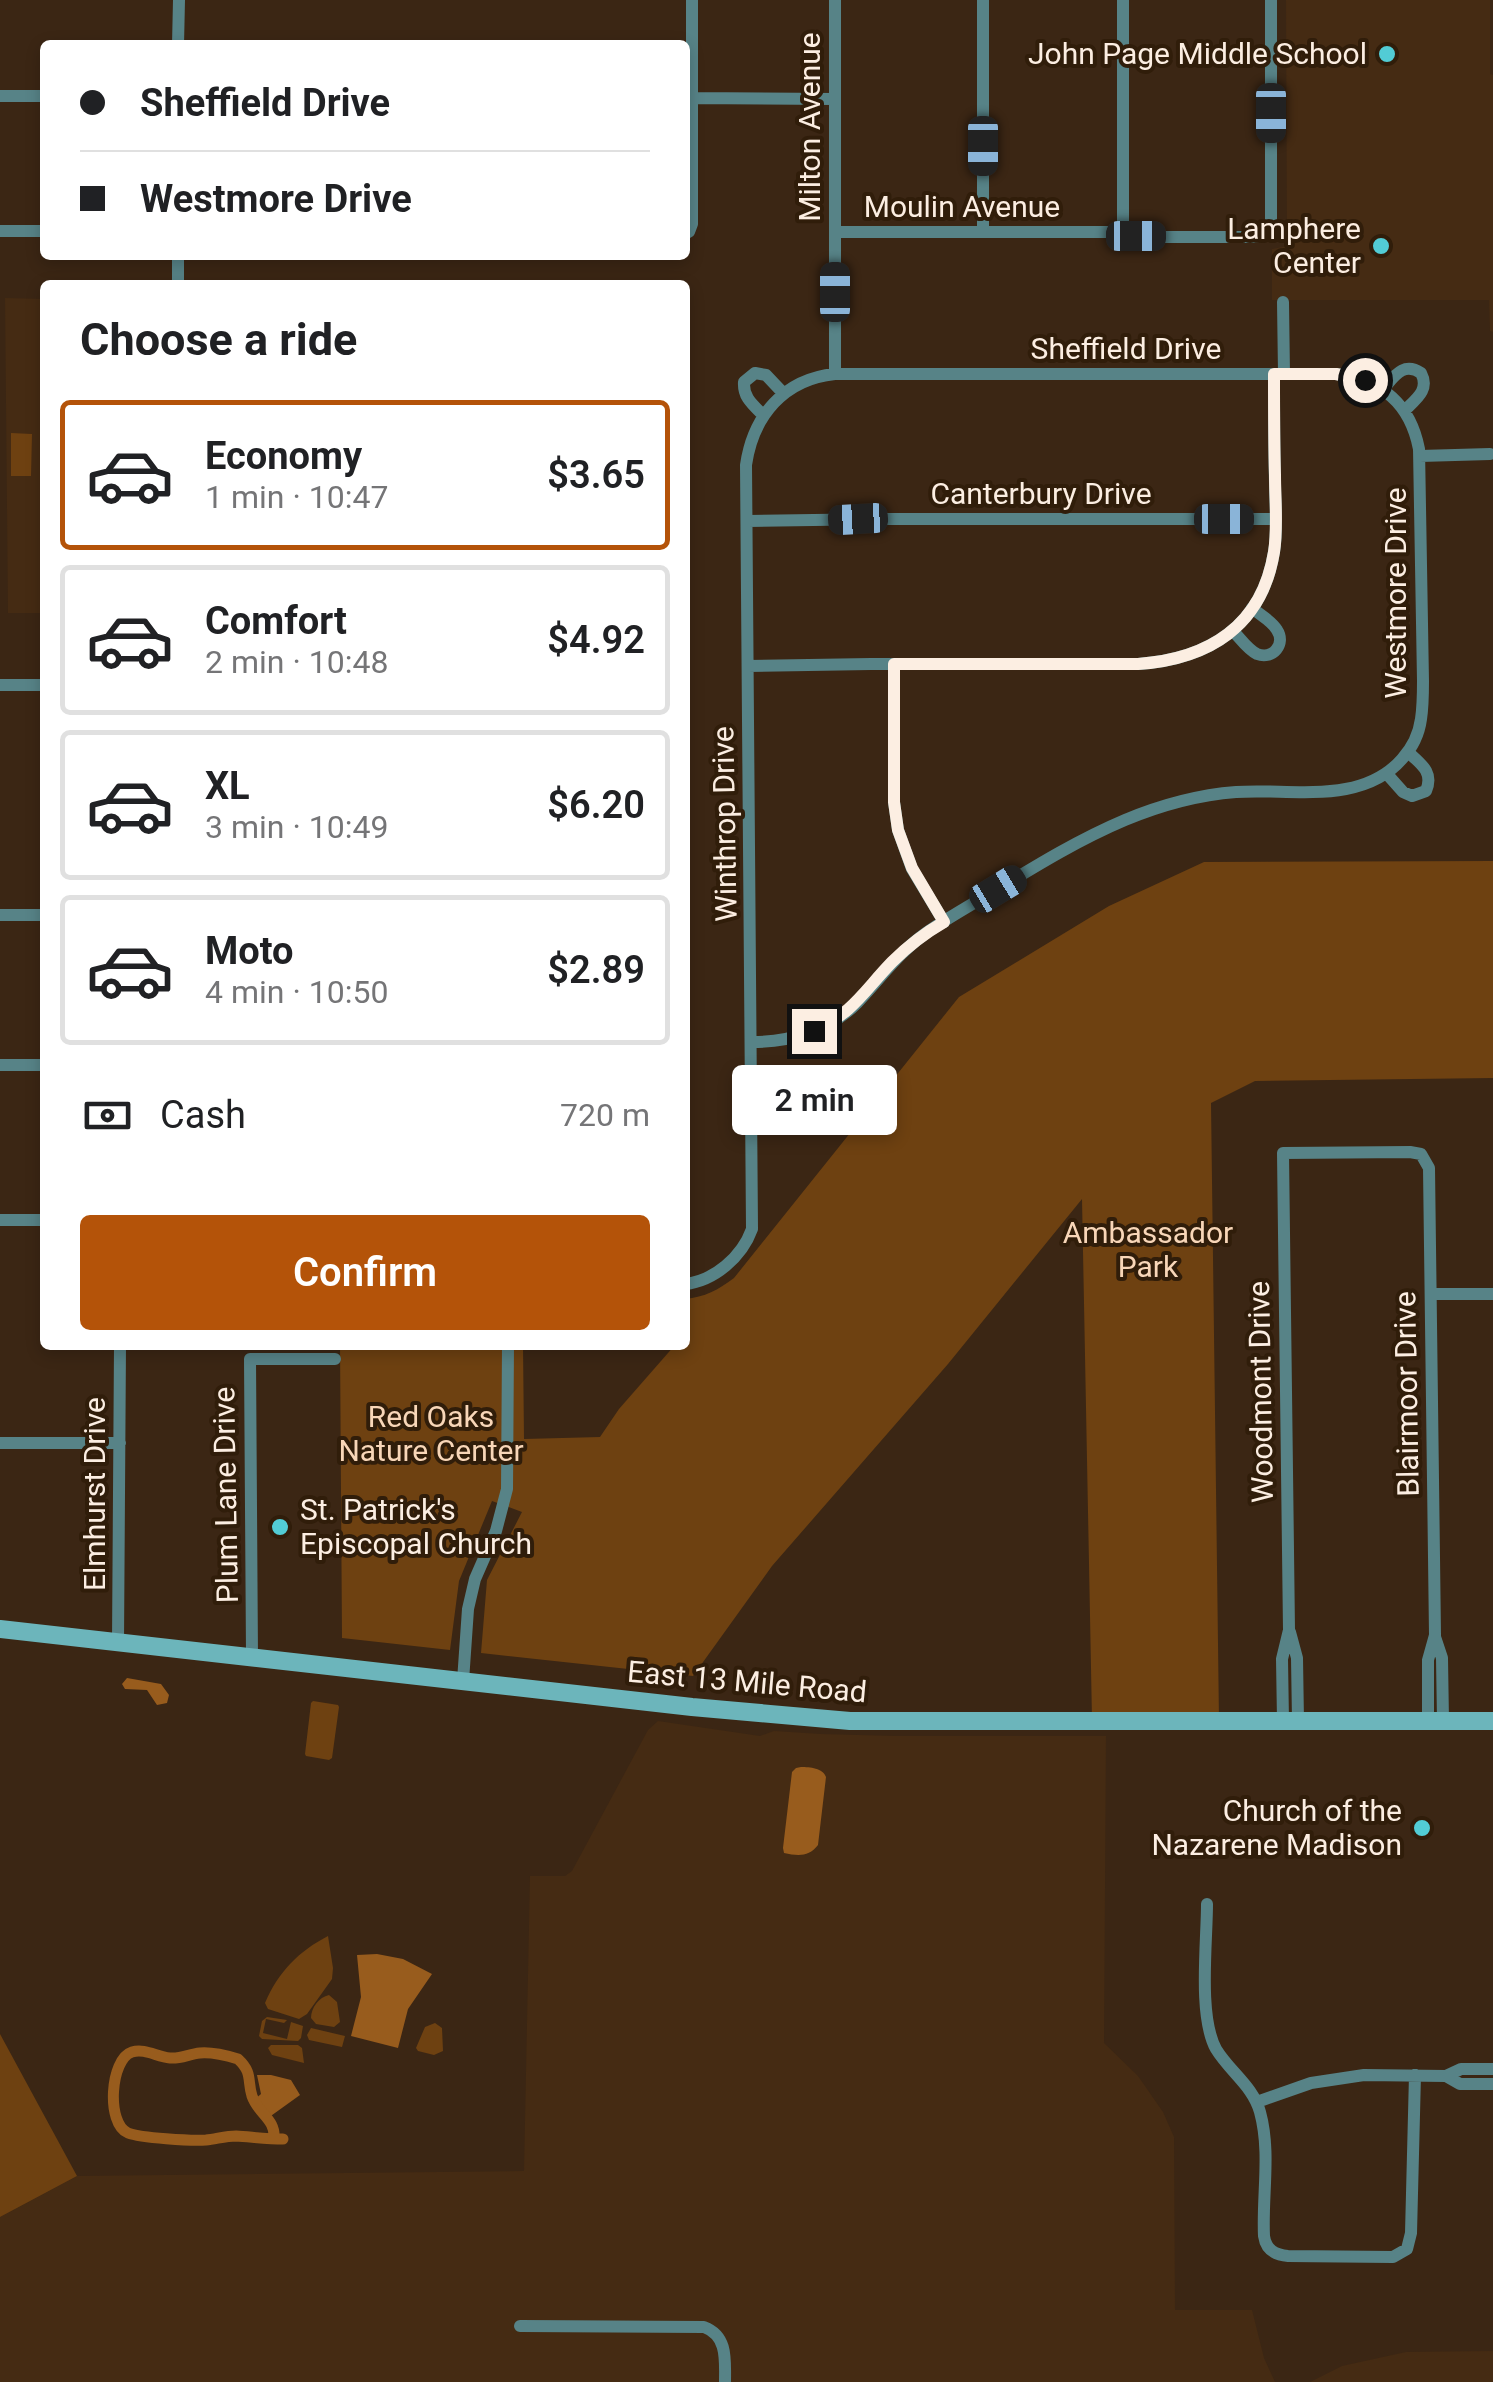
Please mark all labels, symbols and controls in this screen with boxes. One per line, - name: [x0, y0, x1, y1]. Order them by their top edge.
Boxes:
- street label: Milton Avenue: [792, 32, 827, 222]
- place label: John Page Middle School: [1028, 36, 1367, 71]
- marker: John Page Middle School: [1376, 43, 1398, 65]
- text: Sheffield Drive: [140, 81, 390, 125]
- car: [1256, 83, 1286, 143]
- car: [968, 116, 998, 176]
- text: Westmore Drive: [140, 177, 412, 221]
- street label: Moulin Avenue: [864, 189, 1060, 224]
- place label: Lamphere Center: [1227, 211, 1361, 280]
- car: [1106, 221, 1166, 251]
- marker: Lamphere Center: [1370, 235, 1392, 257]
- car: [820, 262, 850, 322]
- text: Choose a ride: [80, 313, 357, 366]
- street label: Sheffield Drive: [1031, 331, 1221, 366]
- route start: [1343, 358, 1388, 403]
- icon: car: [85, 430, 175, 520]
- text: Economy: [205, 434, 362, 478]
- text: $3.65: [547, 453, 645, 497]
- street label: Canterbury Drive: [930, 476, 1152, 511]
- text: 1 min · 10:47: [205, 478, 388, 516]
- street label: Westmore Drive: [1378, 487, 1413, 699]
- car: [827, 502, 889, 536]
- car: [1194, 504, 1254, 534]
- icon: car: [85, 595, 175, 685]
- text: Comfort: [205, 599, 347, 643]
- text: $4.92: [547, 618, 645, 662]
- text: 2 min · 10:48: [205, 643, 388, 681]
- street label: Winthrop Drive: [705, 726, 744, 922]
- icon: car: [85, 760, 175, 850]
- text: XL: [205, 764, 250, 808]
- text: $6.20: [547, 783, 645, 827]
- text: 3 min · 10:49: [205, 808, 388, 846]
- car: [965, 861, 1031, 917]
- icon: car: [85, 925, 175, 1015]
- text: Moto: [205, 929, 294, 973]
- text: $2.89: [547, 948, 645, 992]
- text: 4 min · 10:50: [205, 973, 388, 1011]
- route end: [792, 1009, 837, 1054]
- callout: 2 min: [732, 1066, 896, 1136]
- text: 2 min: [774, 1081, 855, 1119]
- icon: cash: [80, 1088, 135, 1143]
- text: Cash: [160, 1093, 246, 1137]
- text: 720 m: [560, 1096, 650, 1134]
- button: Confirm: [80, 1215, 650, 1330]
- park label: Ambassador Park: [1063, 1215, 1233, 1284]
- street label: Woodmont Drive: [1241, 1281, 1280, 1503]
- street label: Blairmoor Drive: [1387, 1291, 1426, 1497]
- street label: Plum Lane Drive: [206, 1387, 245, 1603]
- street label: Elmhurst Drive: [77, 1397, 112, 1591]
- park label: Red Oaks Nature Center: [338, 1399, 524, 1468]
- place label: St. Patrick's Episcopal Church: [300, 1492, 532, 1561]
- marker: St. Patrick's Episcopal Church: [269, 1516, 291, 1538]
- street label: East 13 Mile Road: [626, 1654, 868, 1709]
- place label: Church of the Nazarene Madison: [1151, 1793, 1402, 1862]
- marker: Church of the Nazarene Madison: [1411, 1817, 1433, 1839]

